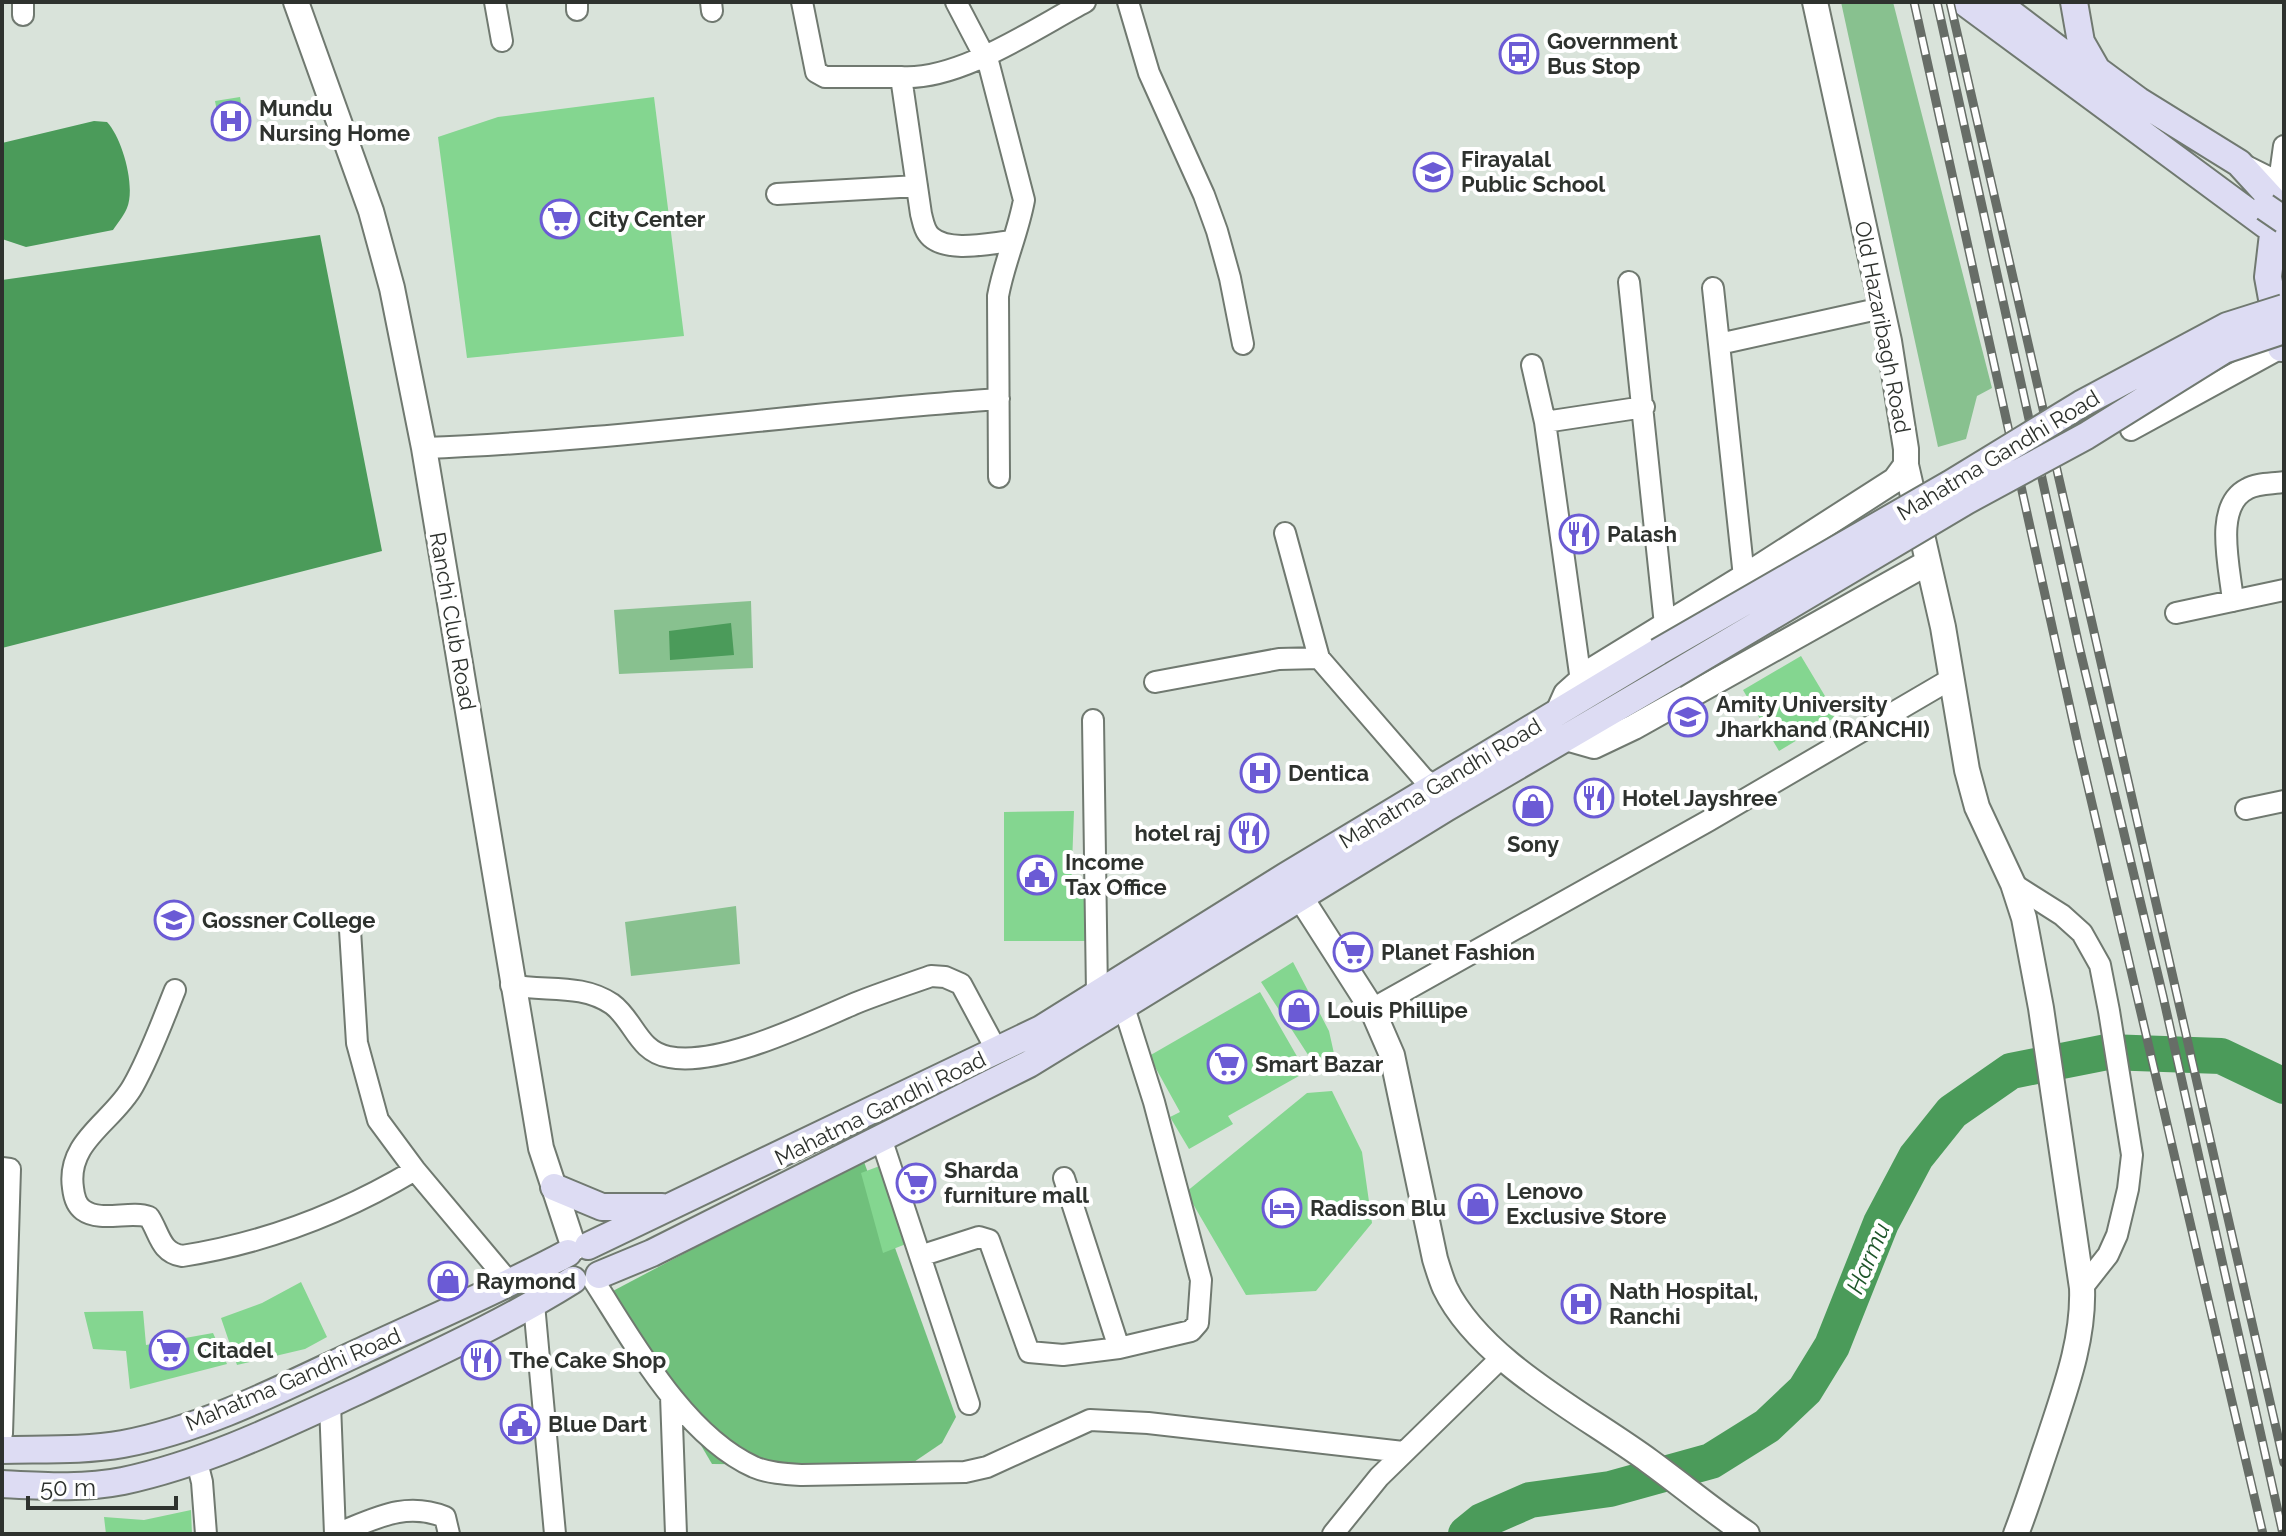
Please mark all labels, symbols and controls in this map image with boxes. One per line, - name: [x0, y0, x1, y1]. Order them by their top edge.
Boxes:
- place label: Government Bus Stop: [1547, 28, 1678, 79]
- bus stop icon: Government Bus Stop: [1498, 33, 1540, 75]
- place label: Mundu Nursing Home: [259, 95, 410, 146]
- hospital icon: Mundu Nursing Home: [210, 100, 252, 142]
- place label: Firayalal Public School: [1461, 146, 1606, 197]
- school or university icon: Firayalal Public School: [1412, 151, 1454, 193]
- supermarket icon: City Center: [539, 198, 581, 240]
- place label: City Center: [588, 206, 706, 232]
- street label: Old Hazaribagh Road: [1850, 219, 1916, 435]
- street label: Mahatma Gandhi Road: [1892, 384, 2104, 526]
- restaurant icon: Palash: [1558, 513, 1600, 555]
- place label: Palash: [1607, 521, 1677, 547]
- street label: Ranchi Club Road: [425, 530, 481, 712]
- place label: Amity University Jharkhand (RANCHI): [1716, 691, 1930, 742]
- school or university icon: Amity University Jharkhand (RANCHI): [1667, 696, 1709, 738]
- street label: Mahatma Gandhi Road: [1334, 712, 1546, 854]
- hospital icon: Dentica: [1239, 752, 1281, 794]
- place label: Dentica: [1288, 760, 1369, 786]
- restaurant icon: Hotel Jayshree: [1573, 777, 1615, 819]
- shop icon: Sony: [1512, 785, 1554, 827]
- place label: Hotel Jayshree: [1622, 785, 1777, 811]
- restaurant icon: hotel raj: [1228, 812, 1270, 854]
- place label: hotel raj: [1135, 820, 1221, 846]
- place label: Sony: [1507, 831, 1559, 857]
- place label: Income Tax Office: [1065, 849, 1167, 900]
- public building icon: Income Tax Office: [1016, 854, 1058, 896]
- school or university icon: Gossner College: [153, 899, 195, 941]
- place label: Gossner College: [202, 907, 375, 933]
- supermarket icon: Planet Fashion: [1332, 931, 1374, 973]
- place label: Planet Fashion: [1381, 939, 1535, 965]
- shop icon: Louis Phillipe: [1278, 989, 1320, 1031]
- place label: Louis Phillipe: [1327, 997, 1468, 1023]
- supermarket icon: Smart Bazar: [1206, 1043, 1248, 1085]
- street label: Mahatma Gandhi Road: [770, 1046, 990, 1170]
- place label: Smart Bazar: [1255, 1051, 1384, 1077]
- place label: Sharda furniture mall: [944, 1157, 1090, 1208]
- supermarket icon: Sharda furniture mall: [895, 1162, 937, 1204]
- place label: Lenovo Exclusive Store: [1506, 1178, 1666, 1229]
- shop icon: Lenovo Exclusive Store: [1457, 1183, 1499, 1225]
- hotel icon: Radisson Blu: [1261, 1187, 1303, 1229]
- place label: Radisson Blu: [1310, 1195, 1446, 1221]
- water label: Harmu: [1840, 1218, 1896, 1298]
- shop icon: Raymond: [427, 1260, 469, 1302]
- place label: Raymond: [476, 1268, 576, 1294]
- place label: Nath Hospital, Ranchi: [1609, 1278, 1758, 1329]
- hospital icon: Nath Hospital, Ranchi: [1560, 1283, 1602, 1325]
- street label: Mahatma Gandhi Road: [181, 1322, 405, 1436]
- supermarket icon: Citadel: [148, 1329, 190, 1371]
- place label: Citadel: [197, 1337, 274, 1363]
- restaurant icon: The Cake Shop: [460, 1339, 502, 1381]
- place label: The Cake Shop: [509, 1347, 666, 1373]
- public building icon: Blue Dart: [499, 1403, 541, 1445]
- place label: Blue Dart: [548, 1411, 648, 1437]
- scale bar: [28, 1460, 176, 1510]
- text: 50 m: [40, 1473, 96, 1502]

